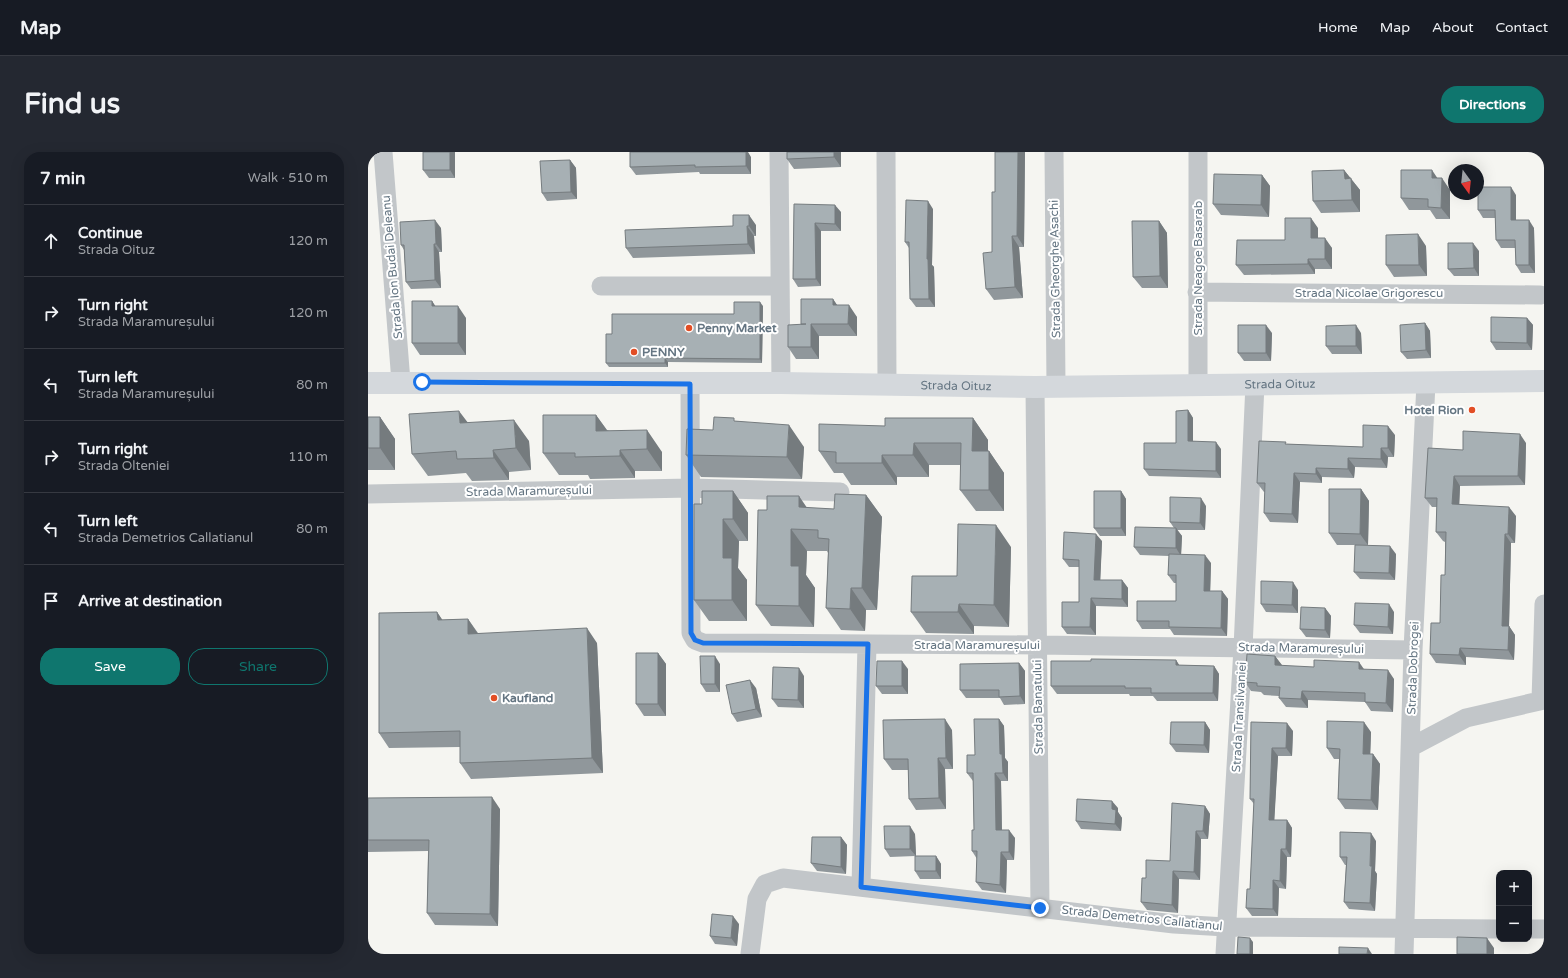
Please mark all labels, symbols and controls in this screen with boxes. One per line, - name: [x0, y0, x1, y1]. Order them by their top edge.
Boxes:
- text: Map: [20, 17, 61, 39]
- text: Home: [1318, 19, 1358, 36]
- text: Map: [1380, 19, 1410, 36]
- text: About: [1432, 19, 1474, 36]
- text: Contact: [1496, 19, 1548, 36]
- button: Directions: [1441, 86, 1544, 123]
- text: Find us: [24, 87, 120, 121]
- north arrow: [1448, 164, 1484, 200]
- text: 7 min: [40, 168, 85, 189]
- text: Walk · 510 m: [248, 170, 328, 186]
- street label: Strada Ion Budai Deleanu: [379, 195, 405, 339]
- street label: Strada Gheorghe Asachi: [1047, 200, 1063, 338]
- street label: Strada Neagoe Basarab: [1191, 201, 1205, 335]
- text: Continue: [78, 224, 142, 242]
- icon: ahead: [40, 230, 62, 252]
- text: 120 m: [288, 233, 328, 249]
- text: Strada Oituz: [78, 242, 155, 258]
- street label: Strada Nicolae Grigorescu: [1295, 286, 1443, 300]
- text: Turn right: [78, 296, 148, 314]
- icon: right: [40, 302, 62, 324]
- text: 120 m: [288, 305, 328, 321]
- text: Strada Maramureșului: [78, 314, 215, 330]
- place label: Penny Market: [697, 321, 777, 336]
- marker: Penny Market: [684, 323, 694, 333]
- place label: PENNY: [642, 345, 685, 359]
- marker: PENNY: [629, 347, 639, 357]
- text: Turn left: [78, 368, 138, 386]
- route start: [413, 373, 431, 391]
- icon: left: [40, 374, 62, 396]
- text: 80 m: [296, 377, 328, 393]
- street label: Strada Oituz: [1244, 377, 1316, 392]
- street label: Strada Oituz: [920, 378, 992, 393]
- text: Strada Maramureșului: [78, 386, 215, 402]
- place label: Hotel Rion: [1404, 403, 1464, 417]
- marker: Hotel Rion: [1467, 405, 1477, 415]
- text: Turn right: [78, 440, 148, 458]
- icon: right: [40, 446, 62, 468]
- text: 110 m: [288, 449, 328, 465]
- text: Strada Olteniei: [78, 458, 170, 474]
- street label: Strada Maramureșului: [466, 483, 592, 499]
- text: Turn left: [78, 512, 138, 530]
- icon: left: [40, 518, 62, 540]
- text: 80 m: [296, 521, 328, 537]
- text: Strada Demetrios Callatianul: [78, 530, 253, 546]
- icon: arrive: [40, 590, 62, 612]
- text: Arrive at destination: [78, 592, 222, 610]
- street label: Strada Dobrogei: [1404, 621, 1422, 715]
- street label: Strada Maramureșului: [914, 638, 1040, 652]
- street label: Strada Maramureșului: [1238, 640, 1364, 656]
- button: Save: [40, 648, 180, 685]
- button: Share: [188, 648, 328, 685]
- street label: Strada Banatului: [1030, 660, 1046, 754]
- street label: Strada Transilvaniei: [1229, 661, 1249, 773]
- place label: Kaufland: [502, 691, 553, 705]
- marker: Kaufland: [489, 693, 499, 703]
- map controls: [1496, 870, 1532, 942]
- button: +: [1496, 870, 1532, 906]
- route end: [1031, 899, 1049, 917]
- street label: Strada Demetrios Callatianul: [1061, 903, 1223, 933]
- button: −: [1496, 906, 1532, 942]

